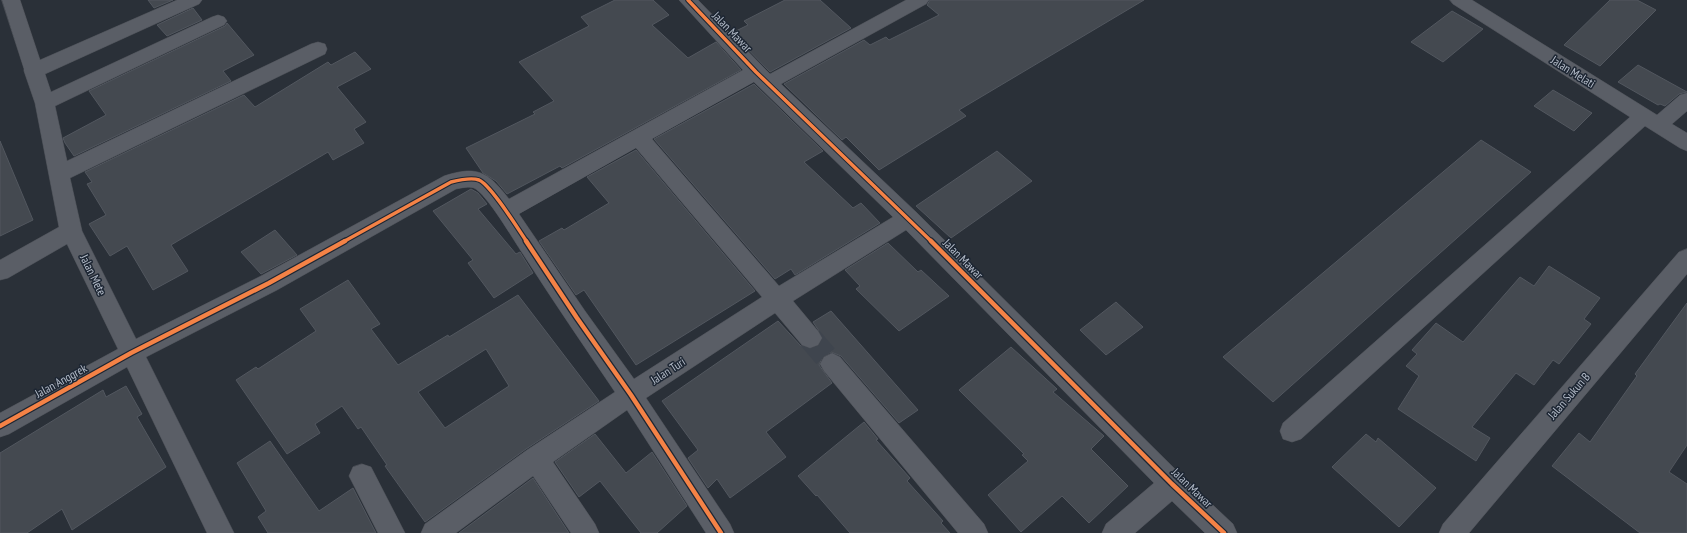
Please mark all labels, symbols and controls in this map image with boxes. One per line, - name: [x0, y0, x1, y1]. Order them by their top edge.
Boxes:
- street label: Jalan Mawar: [709, 7, 756, 56]
- street label: Jalan Melati: [1548, 52, 1598, 91]
- street label: Jalan Mawar: [939, 235, 987, 282]
- street label: Jalan Mete: [77, 251, 110, 298]
- street label: Jalan Turi: [647, 354, 688, 388]
- street label: Jalan Anggrek: [31, 360, 90, 401]
- street label: Jalan Sukun B: [1544, 369, 1593, 423]
- street label: Jalan Mawar: [1168, 464, 1216, 511]

